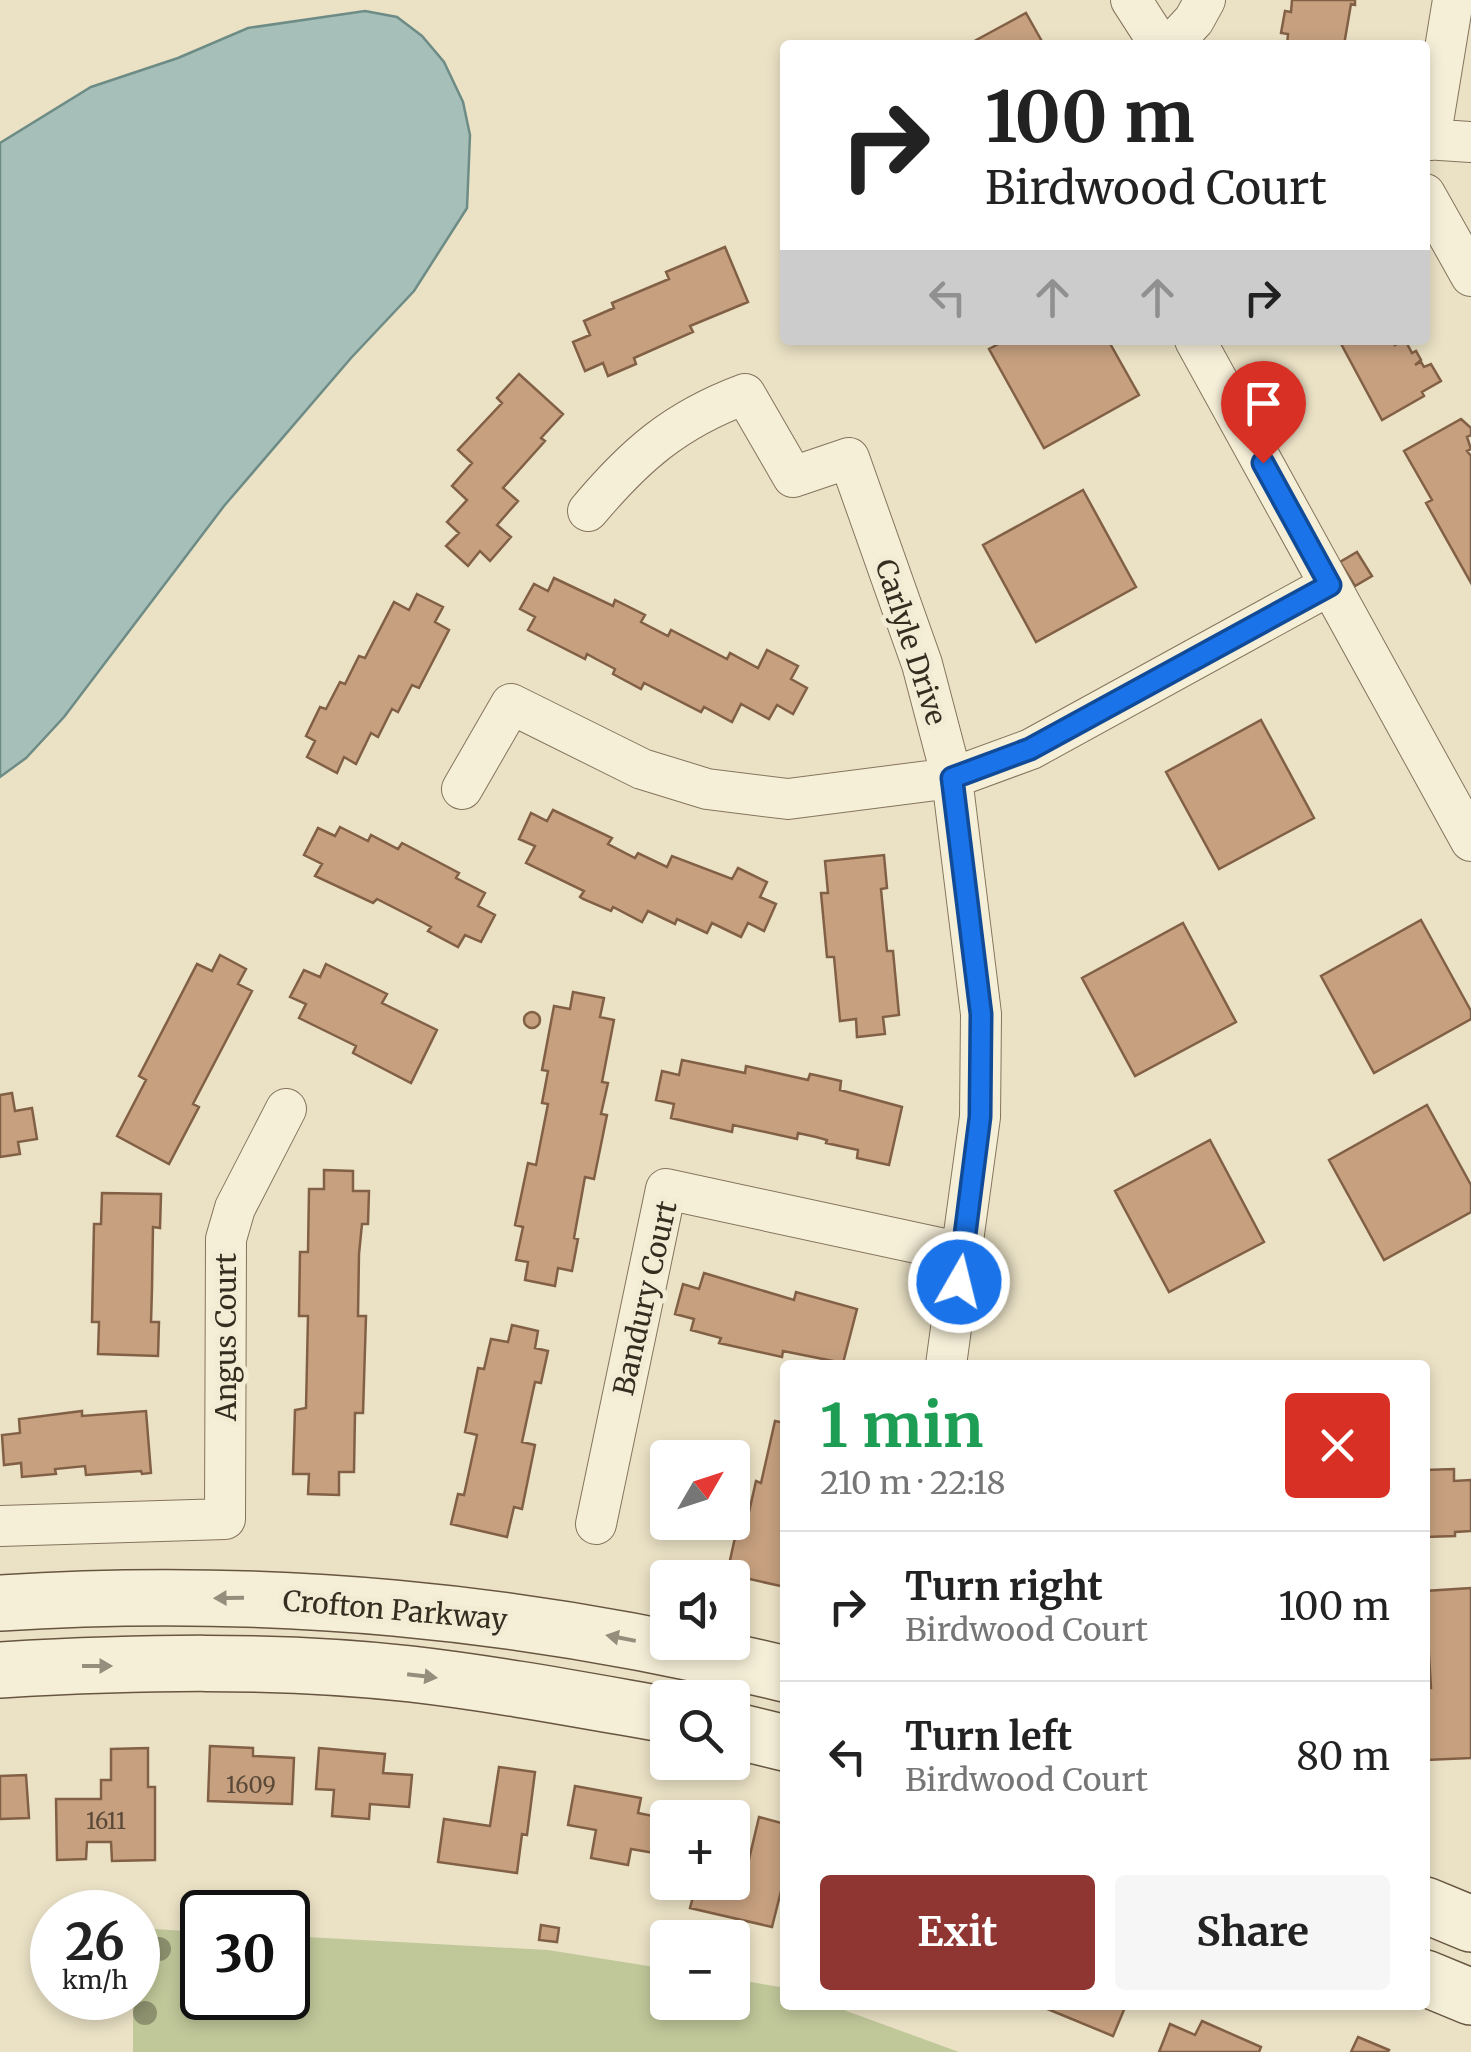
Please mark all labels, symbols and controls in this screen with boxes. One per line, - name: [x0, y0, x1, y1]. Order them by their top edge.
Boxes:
- text: 100 m: [985, 73, 1195, 161]
- icon: right: [820, 80, 950, 210]
- text: Birdwood Court: [985, 160, 1327, 216]
- icon: left: [920, 270, 975, 325]
- icon: ahead: [1025, 270, 1080, 325]
- icon: ahead: [1130, 270, 1185, 325]
- icon: right: [1235, 270, 1290, 325]
- pin: [1221, 361, 1306, 464]
- icon: arrive: [1236, 376, 1291, 431]
- street label: Carlyle Drive: [867, 555, 955, 729]
- street label: Bandury Court: [605, 1197, 685, 1399]
- position arrow: [907, 1230, 1011, 1334]
- street label: Angus Court: [208, 1253, 244, 1422]
- text: 1 min: [820, 1388, 983, 1463]
- button: close: [1285, 1393, 1390, 1498]
- north arrow: [650, 1440, 750, 1540]
- map controls: [650, 1440, 750, 2020]
- text: 210 m · 22:18: [820, 1463, 1006, 1503]
- button: sound: [650, 1560, 750, 1660]
- text: Turn right: [905, 1563, 1103, 1610]
- icon: right: [820, 1579, 875, 1634]
- street label: Crofton Parkway: [281, 1582, 510, 1638]
- text: 100 m: [1278, 1583, 1390, 1630]
- one-way arrow: [213, 1590, 245, 1606]
- text: Birdwood Court: [905, 1610, 1148, 1650]
- one-way arrow: [605, 1630, 637, 1645]
- one-way arrow: [82, 1658, 114, 1674]
- one-way arrow: [407, 1668, 438, 1684]
- button: search: [650, 1680, 750, 1780]
- text: Turn left: [905, 1713, 1072, 1760]
- icon: left: [820, 1729, 875, 1784]
- text: 80 m: [1296, 1733, 1390, 1780]
- text: Birdwood Court: [905, 1760, 1148, 1800]
- house number: 1609: [226, 1771, 276, 1799]
- button: +: [650, 1800, 750, 1900]
- house number: 1611: [86, 1807, 126, 1835]
- button: Exit: [820, 1875, 1095, 1990]
- button: Share: [1115, 1875, 1390, 1990]
- speed limit sign: 30: [180, 1890, 310, 2020]
- text: 26: [65, 1911, 125, 1974]
- button: −: [650, 1920, 750, 2020]
- text: km/h: [62, 1964, 128, 1996]

